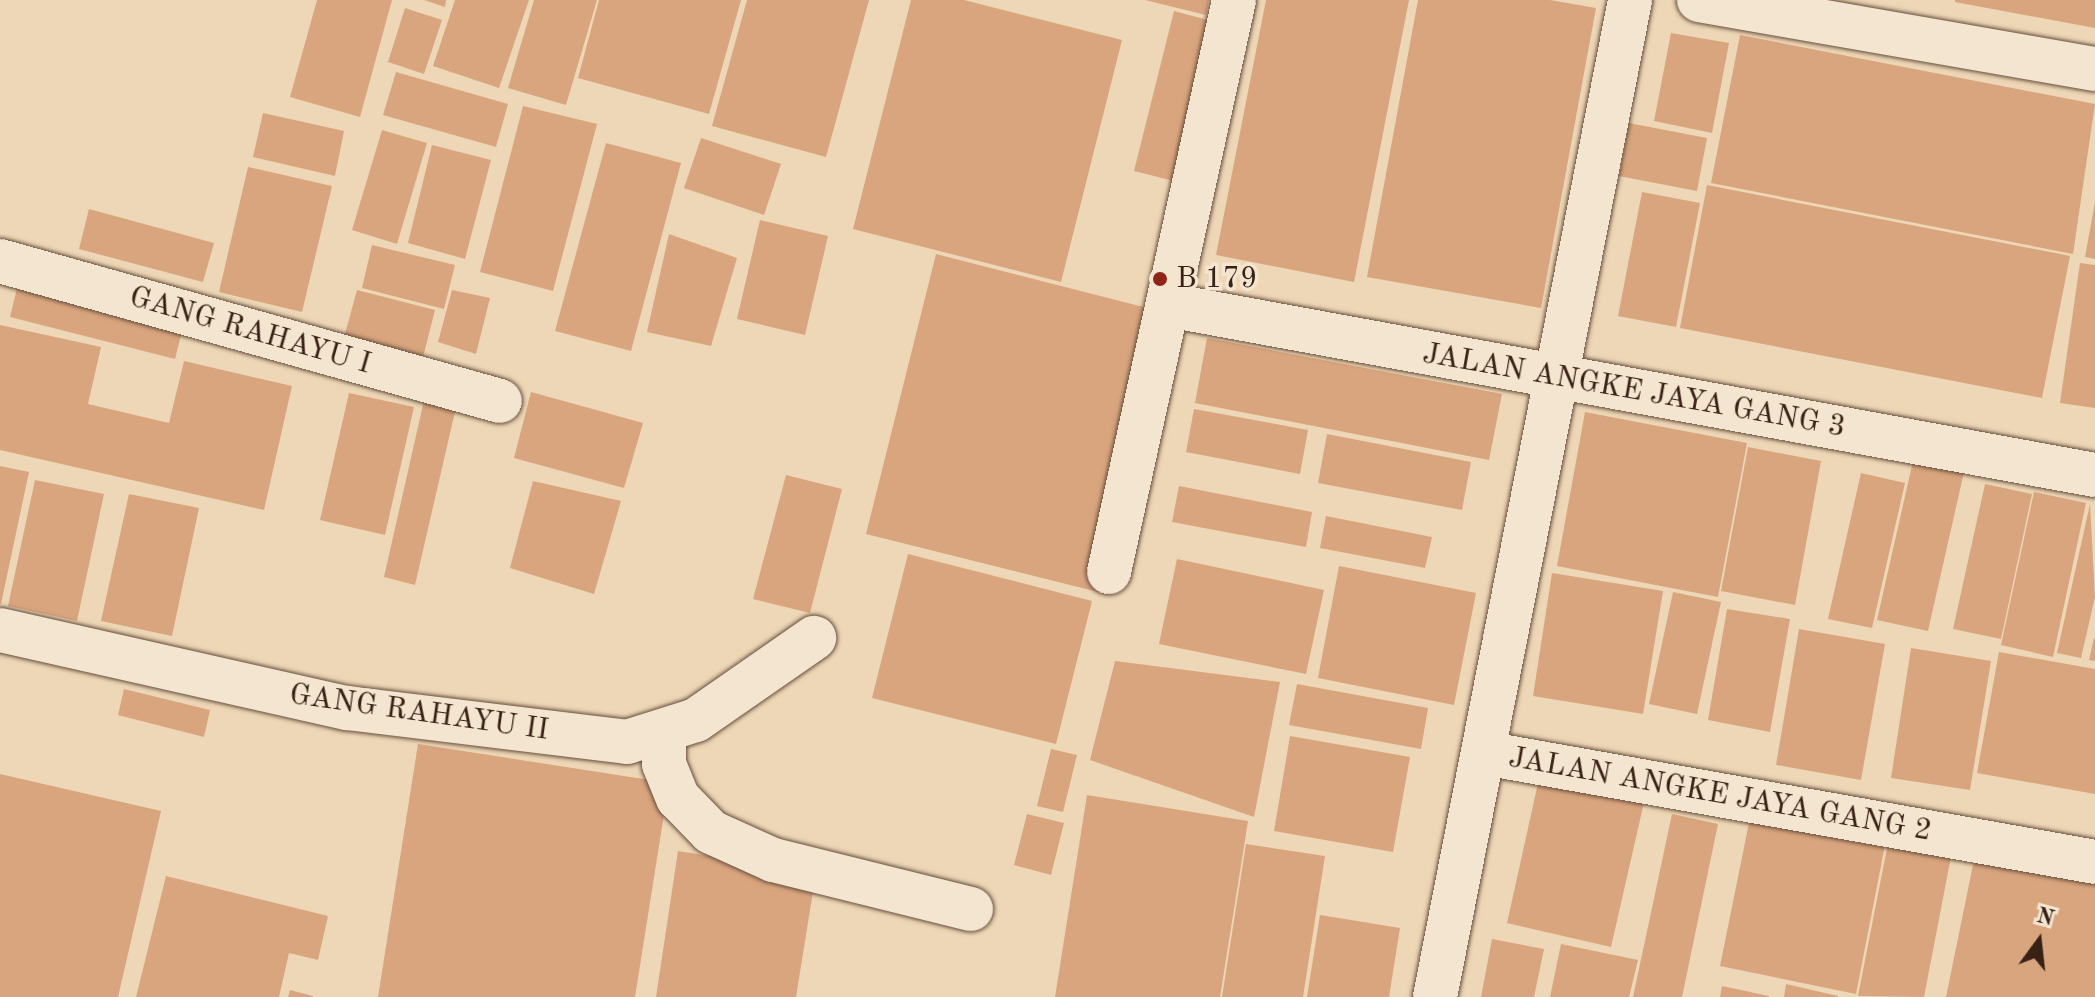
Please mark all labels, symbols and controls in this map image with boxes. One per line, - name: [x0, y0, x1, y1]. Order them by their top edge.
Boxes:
- place label: B 179: [1176, 261, 1257, 297]
- marker: B 179: [1151, 270, 1169, 288]
- street label: GANG RAHAYU I: [125, 279, 375, 383]
- street label: JALAN ANGKE JAYA GANG 3: [1420, 336, 1848, 446]
- street label: GANG RAHAYU II: [287, 677, 551, 749]
- street label: JALAN ANGKE JAYA GANG 2: [1506, 740, 1934, 850]
- north arrow: [1999, 901, 2079, 981]
- text: N: [2034, 905, 2056, 931]

